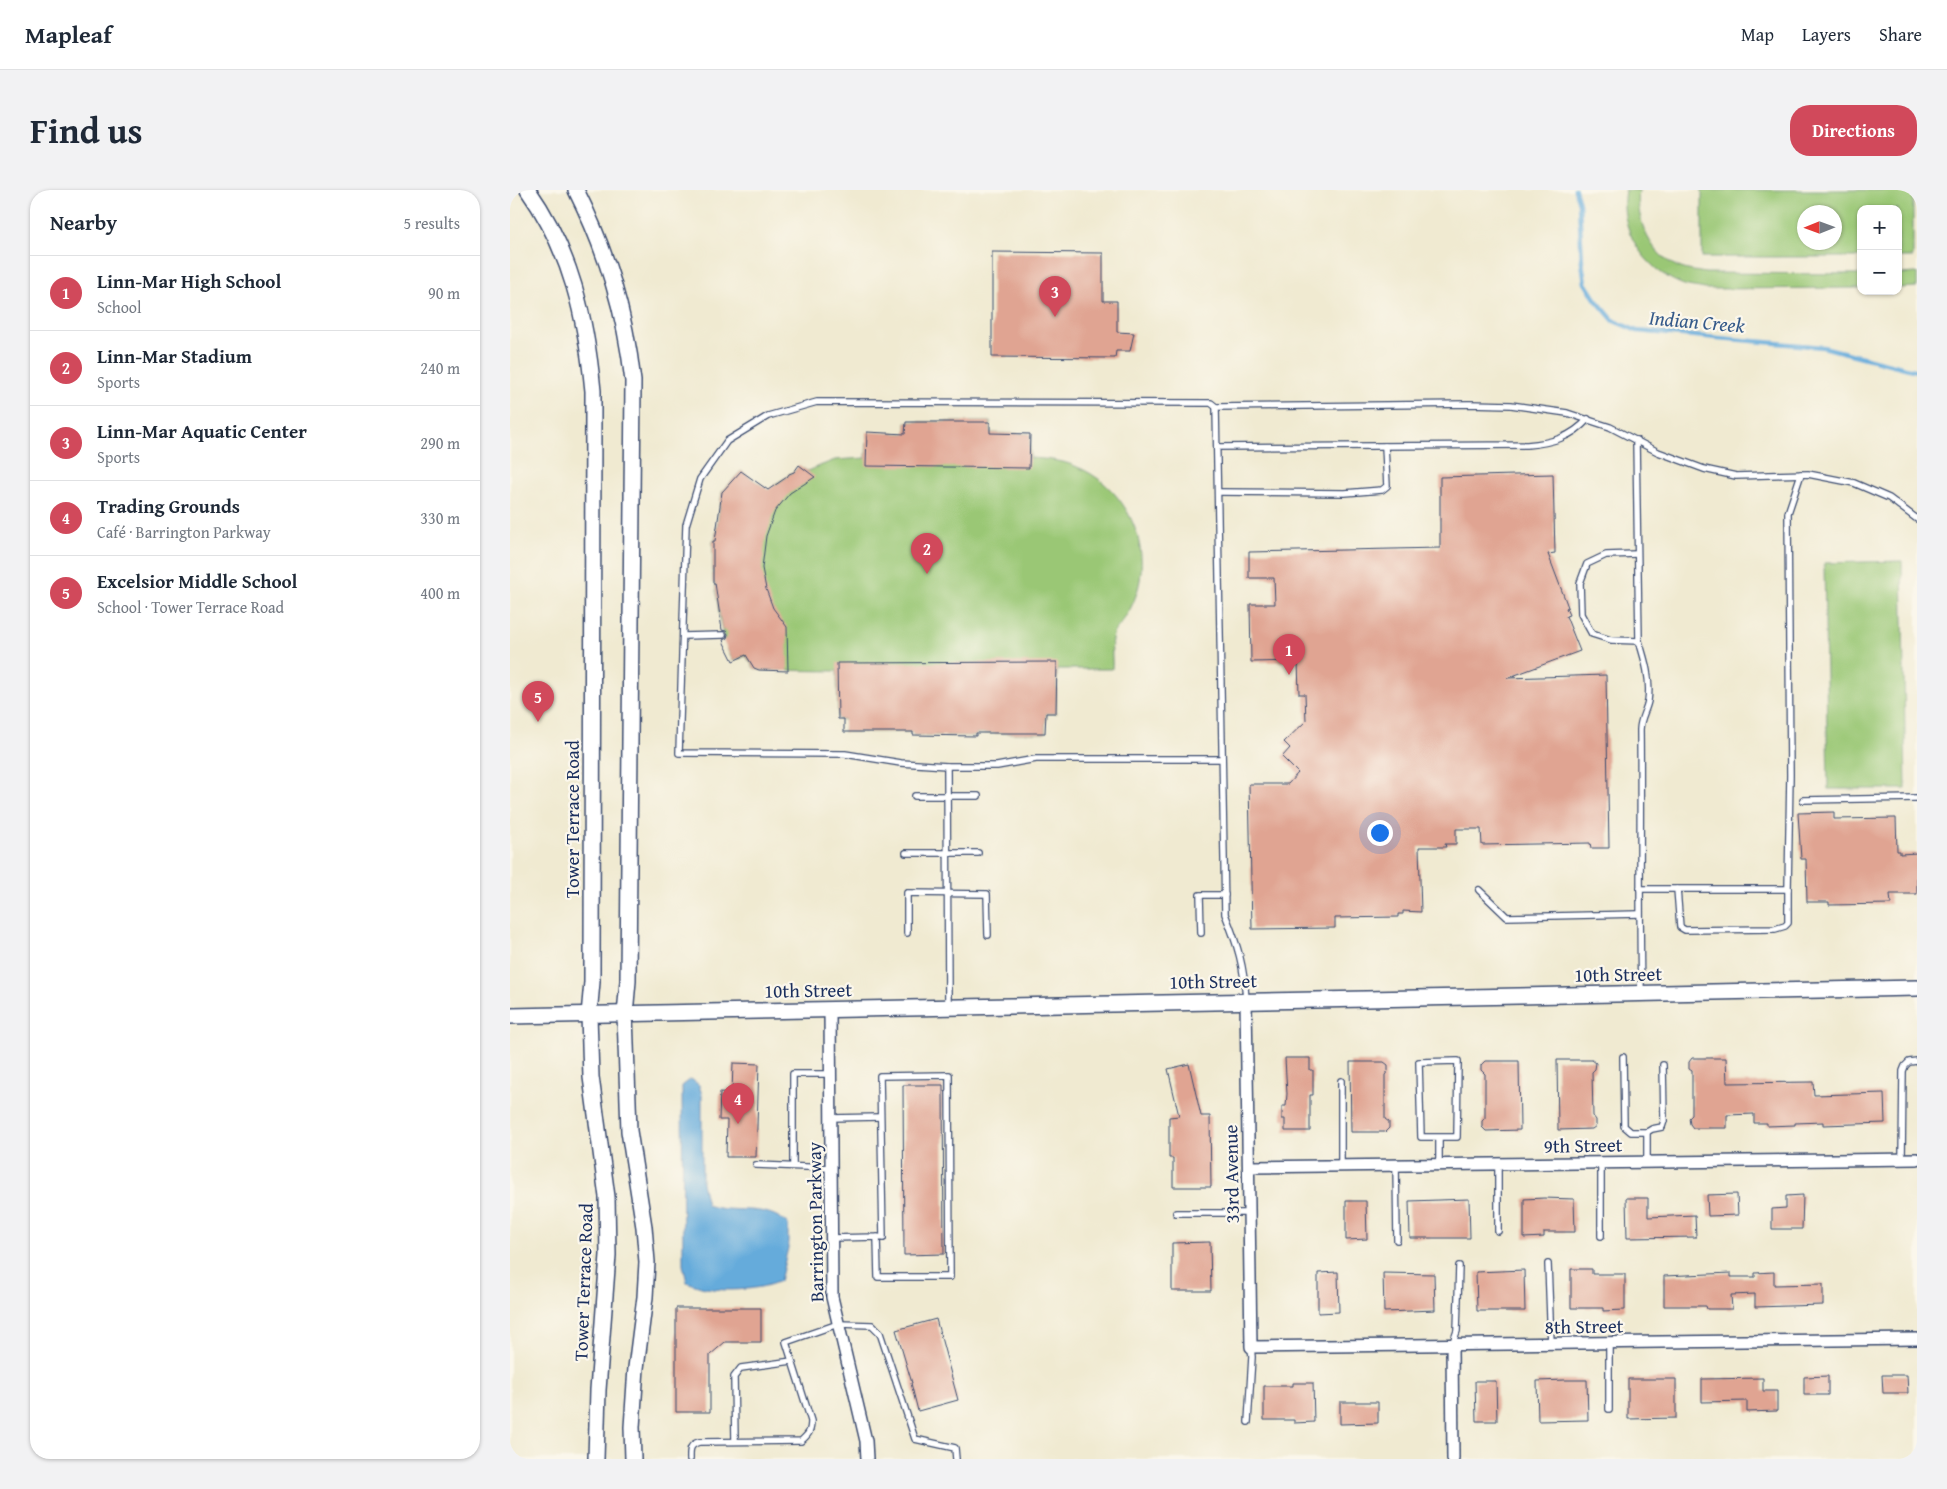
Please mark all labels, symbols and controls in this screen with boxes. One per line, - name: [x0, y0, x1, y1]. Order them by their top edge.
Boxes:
- text: Mapleaf: [25, 17, 112, 52]
- text: Map: [1741, 21, 1774, 48]
- text: Layers: [1802, 21, 1851, 48]
- text: Share: [1879, 21, 1922, 48]
- text: Find us: [30, 105, 143, 156]
- button: Directions: [1790, 105, 1917, 156]
- north arrow: [1797, 205, 1842, 250]
- map controls: [1857, 205, 1902, 295]
- button: +: [1857, 205, 1902, 250]
- text: Nearby: [50, 207, 117, 238]
- text: 5 results: [403, 211, 460, 235]
- button: −: [1857, 250, 1902, 295]
- text: Linn-Mar High School: [97, 267, 281, 295]
- pin: 3: [1039, 276, 1071, 317]
- text: 1: [62, 281, 70, 305]
- text: 90 m: [428, 281, 460, 305]
- text: School: [97, 295, 141, 319]
- water label: Indian Creek: [1648, 302, 1747, 340]
- text: Linn-Mar Stadium: [97, 342, 252, 370]
- text: 2: [62, 356, 70, 380]
- text: 240 m: [420, 356, 460, 380]
- text: Sports: [97, 370, 140, 394]
- text: Linn-Mar Aquatic Center: [97, 417, 307, 445]
- text: 3: [62, 431, 70, 455]
- text: 290 m: [420, 431, 460, 455]
- text: Sports: [97, 445, 140, 469]
- text: Trading Grounds: [97, 492, 240, 520]
- text: 4: [62, 506, 70, 530]
- text: 330 m: [420, 506, 460, 530]
- text: Café · Barrington Parkway: [97, 520, 271, 544]
- pin: 2: [911, 533, 943, 574]
- text: Excelsior Middle School: [97, 567, 298, 595]
- text: 5: [62, 581, 70, 605]
- text: 400 m: [420, 581, 460, 605]
- text: School · Tower Terrace Road: [97, 595, 284, 619]
- pin: 1: [1273, 634, 1305, 675]
- pin: 5: [522, 681, 554, 722]
- street label: Tower Terrace Road: [558, 739, 586, 898]
- your location: [1367, 820, 1393, 846]
- street label: 10th Street: [1574, 959, 1662, 989]
- street label: 10th Street: [1169, 966, 1257, 996]
- street label: 10th Street: [764, 975, 852, 1005]
- pin: 4: [722, 1083, 754, 1124]
- street label: 33rd Avenue: [1216, 1124, 1246, 1224]
- street label: 9th Street: [1543, 1130, 1623, 1160]
- street label: Barrington Parkway: [800, 1141, 830, 1302]
- street label: Tower Terrace Road: [566, 1202, 600, 1361]
- street label: 8th Street: [1544, 1311, 1624, 1341]

